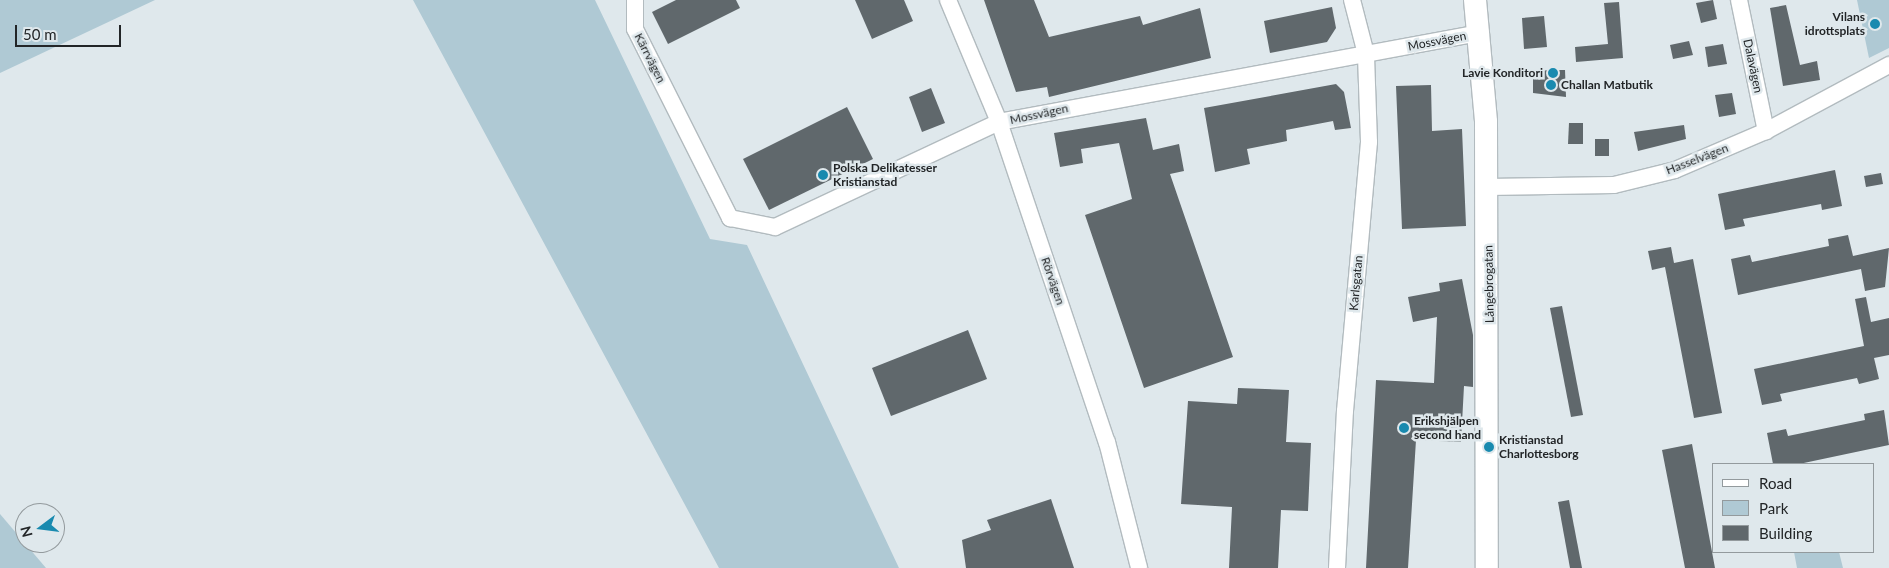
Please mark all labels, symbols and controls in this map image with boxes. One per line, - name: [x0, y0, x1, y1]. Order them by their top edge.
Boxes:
- place label: Vilans idrottsplats: [1805, 10, 1865, 38]
- scale bar: [18, 15, 124, 47]
- marker: Vilans idrottsplats: [1869, 18, 1881, 30]
- text: 50 m: [23, 25, 57, 43]
- street label: Mossvägen: [1407, 28, 1467, 54]
- street label: Kärrvägen: [631, 31, 669, 85]
- street label: Dalavägen: [1740, 38, 1766, 94]
- place label: Lavie Konditori: [1462, 66, 1543, 80]
- marker: Lavie Konditori: [1547, 67, 1559, 79]
- place label: Challan Matbutik: [1561, 78, 1653, 92]
- marker: Challan Matbutik: [1545, 79, 1557, 91]
- street label: Mossvägen: [1009, 101, 1069, 127]
- street label: Hasselvägen: [1664, 141, 1730, 177]
- place label: Polska Delikatesser Kristianstad: [833, 161, 937, 189]
- marker: Polska Delikatesser Kristianstad: [817, 169, 829, 181]
- street label: Långebrogatan: [1481, 245, 1497, 323]
- street label: Rörvägen: [1038, 255, 1068, 307]
- street label: Karlsgatan: [1346, 255, 1366, 311]
- place label: Erikshjälpen second hand: [1414, 414, 1481, 442]
- marker: Erikshjälpen second hand: [1398, 422, 1410, 434]
- place label: Kristianstad Charlottesborg: [1499, 433, 1579, 461]
- marker: Kristianstad Charlottesborg: [1483, 441, 1495, 453]
- legend: [1712, 463, 1874, 553]
- text: Road: [1759, 474, 1792, 492]
- text: Park: [1759, 499, 1788, 517]
- north arrow: [15, 503, 65, 553]
- text: N: [16, 524, 36, 539]
- text: Building: [1759, 524, 1812, 542]

